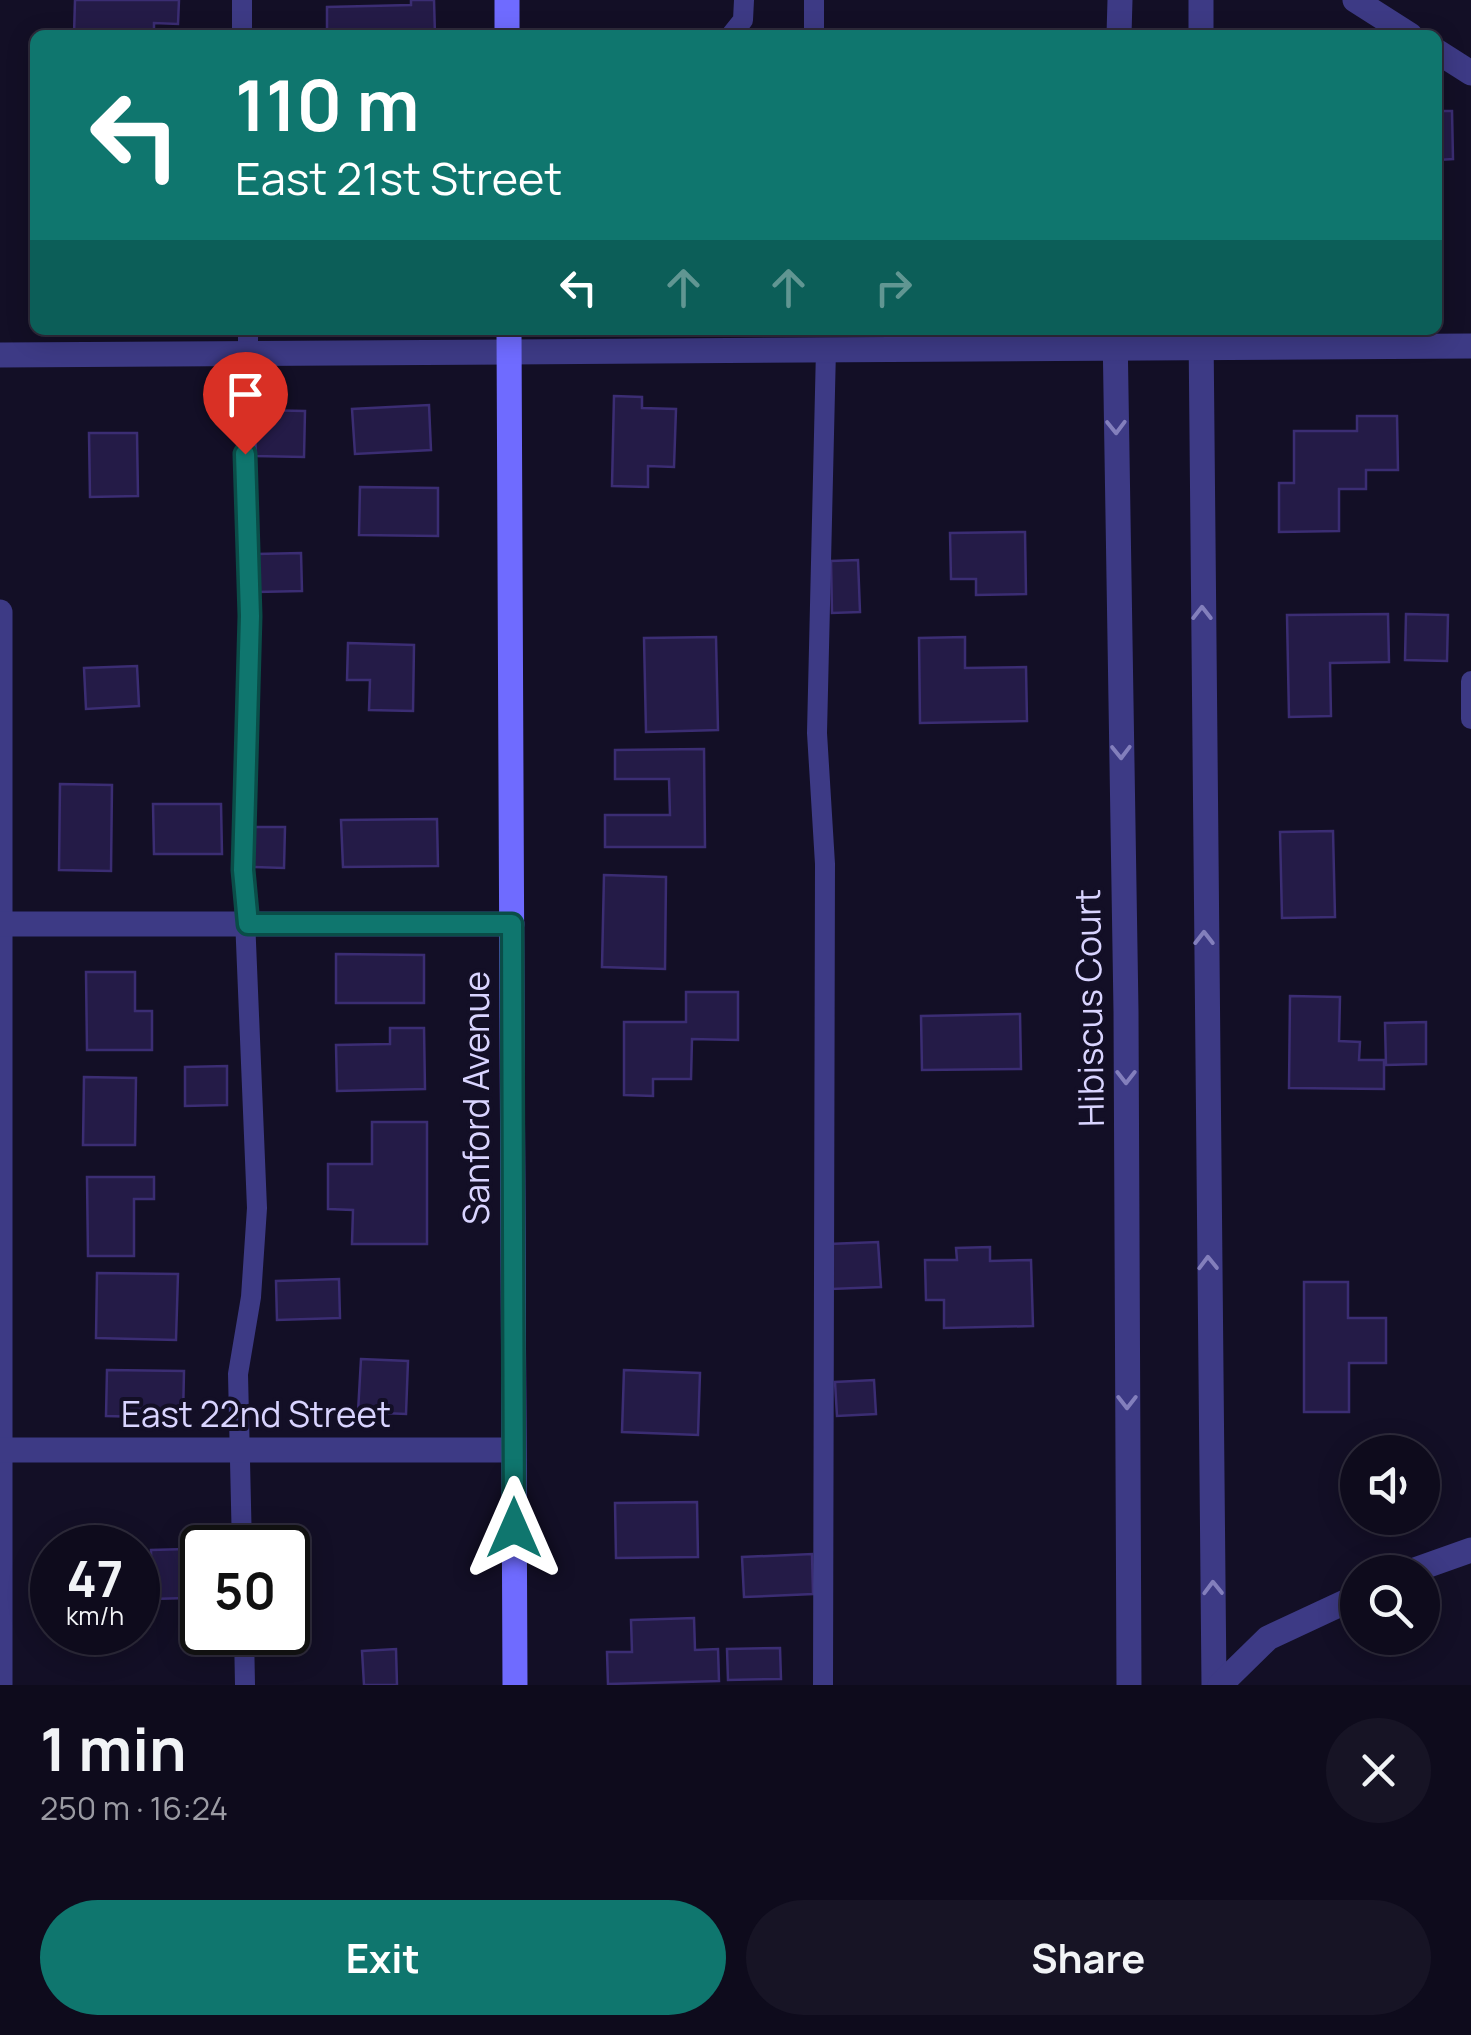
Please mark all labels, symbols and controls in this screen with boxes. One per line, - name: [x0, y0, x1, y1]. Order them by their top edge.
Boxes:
- text: 110 m: [235, 56, 419, 152]
- icon: left: [70, 70, 200, 200]
- text: East 21st Street: [235, 147, 562, 209]
- icon: left: [551, 260, 606, 315]
- icon: ahead: [656, 260, 711, 315]
- icon: ahead: [761, 260, 816, 315]
- icon: right: [866, 260, 921, 315]
- pin: [203, 352, 288, 455]
- icon: arrive: [218, 367, 273, 422]
- one-way arrow: [1105, 420, 1126, 436]
- one-way arrow: [1191, 604, 1213, 620]
- one-way arrow: [1111, 745, 1132, 761]
- street label: Hibiscus Court: [1063, 889, 1115, 1127]
- one-way arrow: [1193, 929, 1215, 944]
- street label: Sanford Avenue: [452, 971, 500, 1225]
- one-way arrow: [1115, 1070, 1137, 1086]
- one-way arrow: [1197, 1254, 1219, 1270]
- street label: East 22nd Street: [121, 1390, 391, 1438]
- one-way arrow: [1116, 1396, 1138, 1411]
- map controls: [1340, 1435, 1440, 1655]
- button: sound: [1340, 1435, 1440, 1535]
- position arrow: [462, 1476, 566, 1580]
- speed limit sign: 50: [180, 1525, 310, 1655]
- text: 47: [66, 1544, 124, 1612]
- button: search: [1340, 1555, 1440, 1655]
- one-way arrow: [1202, 1579, 1224, 1594]
- text: km/h: [66, 1598, 124, 1633]
- text: 1 min: [40, 1707, 187, 1789]
- button: close: [1326, 1718, 1431, 1823]
- text: 250 m · 16:24: [40, 1786, 228, 1830]
- button: Exit: [40, 1900, 726, 2015]
- button: Share: [746, 1900, 1431, 2015]

